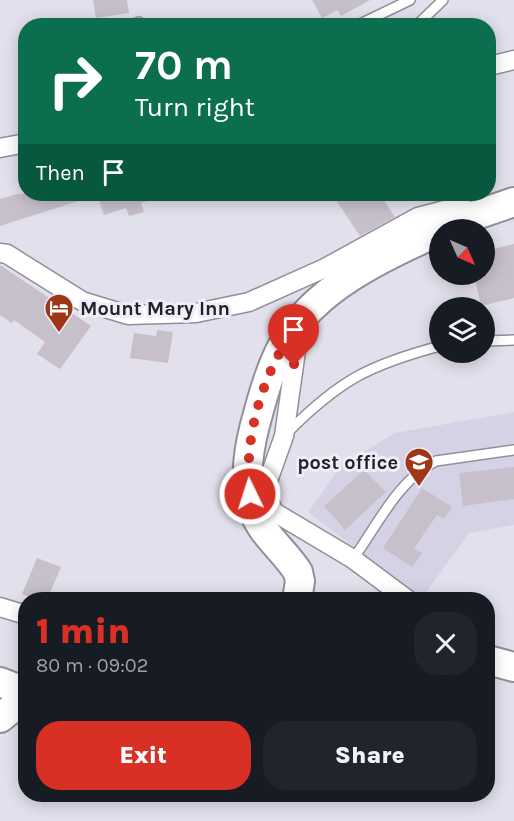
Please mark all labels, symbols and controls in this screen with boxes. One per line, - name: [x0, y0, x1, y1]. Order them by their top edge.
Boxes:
- text: 70 m: [135, 40, 233, 90]
- icon: right: [36, 42, 114, 120]
- text: Turn right: [135, 91, 255, 123]
- icon: arrive: [97, 156, 130, 189]
- text: Then: [36, 160, 85, 186]
- north arrow: [429, 219, 495, 285]
- map controls: [429, 219, 495, 363]
- hotel icon: Mount Mary Inn: [43, 292, 75, 334]
- place label: Mount Mary Inn: [80, 297, 230, 320]
- button: layers: [429, 297, 495, 363]
- pin: [268, 304, 319, 366]
- icon: arrive: [277, 313, 310, 346]
- school or university icon: post office: [403, 446, 435, 488]
- place label: post office: [297, 451, 398, 474]
- position arrow: [218, 462, 282, 526]
- text: 1 min: [36, 610, 130, 652]
- button: close: [414, 612, 477, 675]
- text: 80 m · 09:02: [36, 654, 148, 677]
- button: Exit: [36, 721, 251, 790]
- button: Share: [263, 721, 477, 790]

